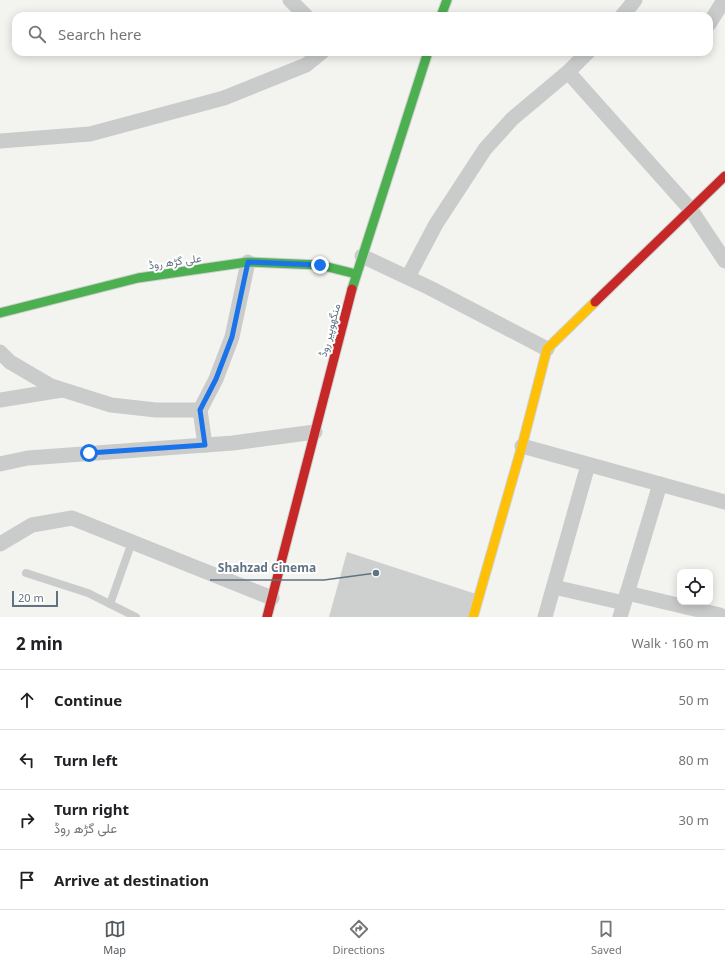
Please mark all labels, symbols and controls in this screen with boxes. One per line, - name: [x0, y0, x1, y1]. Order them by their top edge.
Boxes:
- search box: [12, 12, 713, 56]
- icon: search: [26, 23, 48, 45]
- text: Search here: [58, 24, 141, 44]
- street label: علی گڑھ روڈ: [148, 250, 203, 272]
- route end: [311, 256, 329, 274]
- street label: منگھوپیر روڈ: [315, 302, 344, 359]
- route start: [80, 444, 98, 462]
- callout: Shahzad Cinema: [210, 556, 324, 580]
- text: Shahzad Cinema: [218, 559, 316, 576]
- map controls: [677, 569, 713, 605]
- button: locate: [677, 569, 713, 605]
- scale bar: [12, 589, 58, 608]
- text: 20 m: [18, 590, 44, 605]
- text: 2 min: [16, 632, 63, 655]
- text: Walk · 160 m: [631, 634, 709, 652]
- icon: ahead: [16, 689, 38, 711]
- text: Continue: [54, 690, 122, 710]
- text: 50 m: [679, 691, 709, 709]
- icon: left: [16, 749, 38, 771]
- text: Turn left: [54, 750, 118, 770]
- text: 80 m: [679, 751, 709, 769]
- text: Turn right: [54, 799, 129, 819]
- icon: right: [16, 809, 38, 831]
- text: 30 m: [679, 811, 709, 829]
- text: علی گڑھ روڈ: [54, 819, 117, 837]
- icon: arrive: [16, 869, 38, 891]
- text: Arrive at destination: [54, 870, 209, 890]
- tab: Map: [103, 918, 126, 957]
- tab: Directions: [332, 918, 385, 957]
- tab: Saved: [591, 918, 622, 957]

